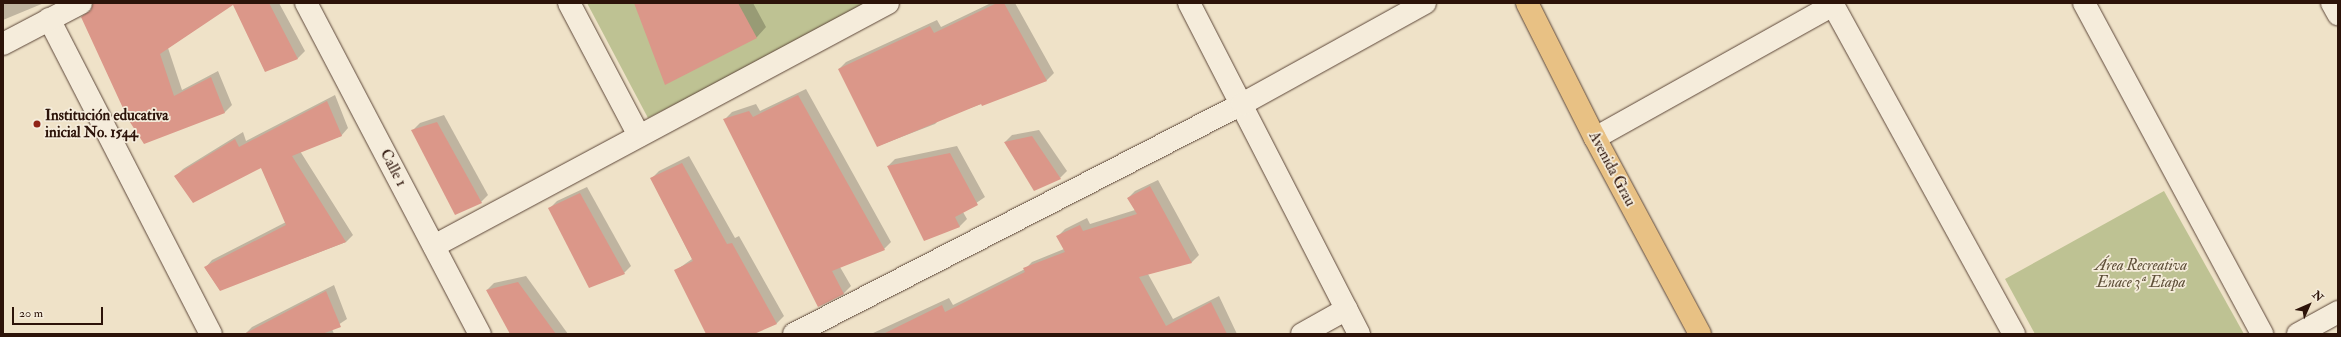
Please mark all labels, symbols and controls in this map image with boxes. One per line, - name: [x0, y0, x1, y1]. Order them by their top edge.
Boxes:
- place label: Institución educativa inicial No. 1544: [45, 106, 168, 141]
- marker: Institución educativa inicial No. 1544: [32, 119, 42, 129]
- street label: Avenida Grau: [1585, 128, 1639, 210]
- street label: Calle 1: [376, 146, 410, 190]
- park label: Área Recreativa Enace 3ª Etapa: [2095, 256, 2187, 291]
- north arrow: [2289, 285, 2329, 325]
- text: N: [2310, 288, 2326, 304]
- scale bar: [14, 299, 105, 325]
- text: 20 m: [19, 306, 43, 321]

